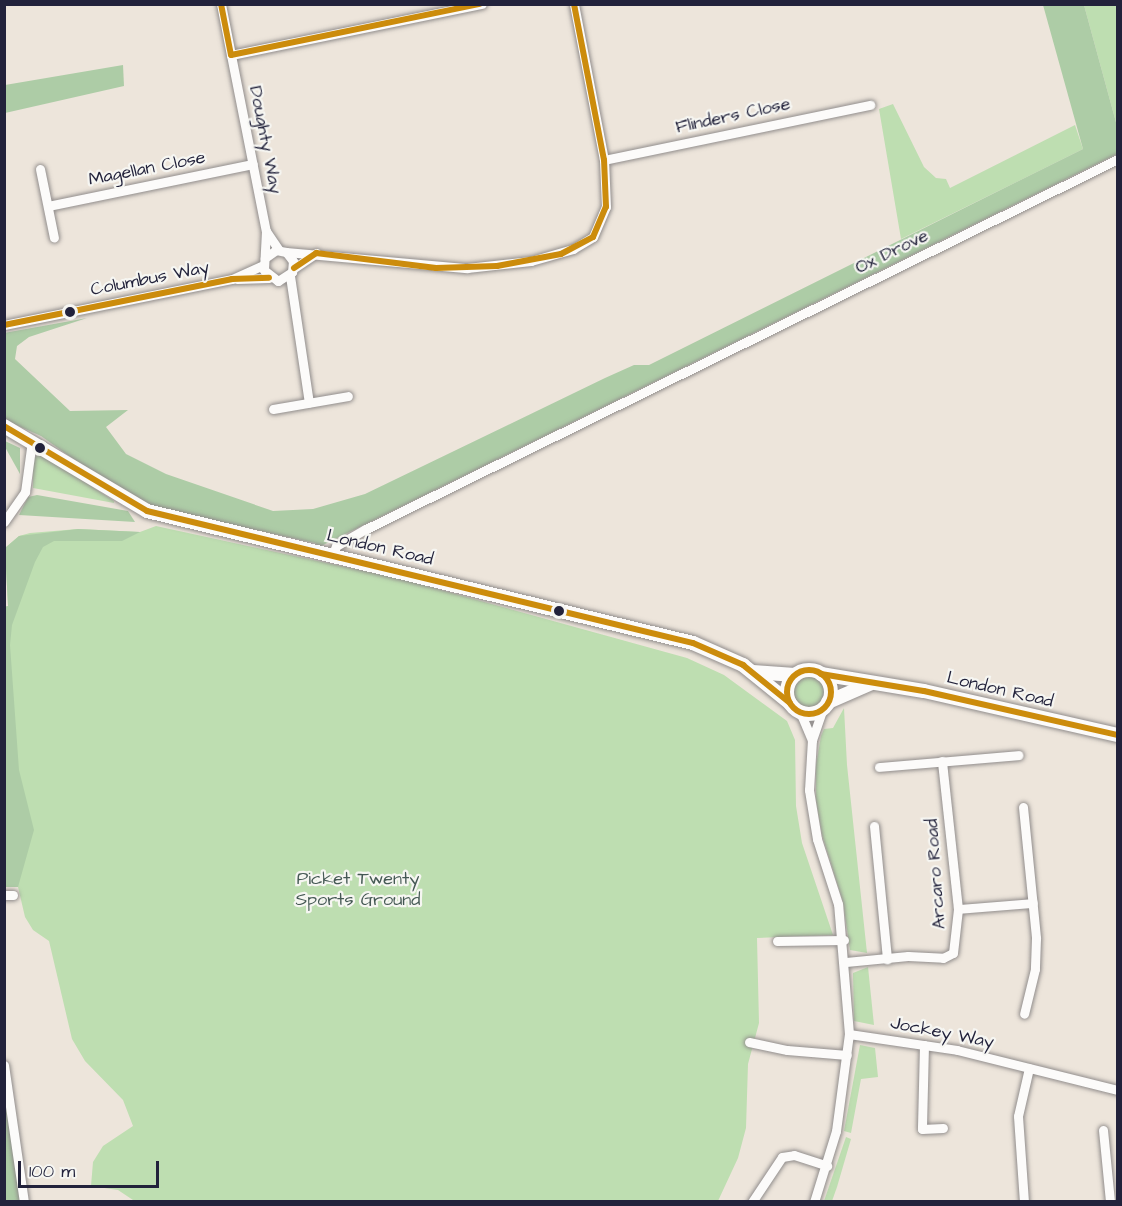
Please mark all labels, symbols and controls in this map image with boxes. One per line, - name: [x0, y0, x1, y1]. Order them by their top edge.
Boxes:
- street label: Doughty Way: [244, 84, 286, 196]
- street label: Flinders Close: [674, 93, 792, 139]
- street label: Magellan Close: [87, 147, 207, 191]
- street label: Ox Drove: [852, 225, 932, 279]
- street label: Columbus Way: [89, 257, 211, 301]
- unlabelled marker: [64, 306, 76, 318]
- unlabelled marker: [34, 442, 46, 454]
- street label: London Road: [325, 525, 435, 571]
- unlabelled marker: [553, 605, 565, 617]
- street label: London Road: [945, 667, 1055, 713]
- street label: Arcaro Road: [921, 818, 951, 930]
- park label: Picket Twenty Sports Ground: [295, 869, 421, 912]
- street label: Jockey Way: [888, 1012, 996, 1054]
- scale bar: [21, 1149, 162, 1187]
- text: 100 m: [29, 1159, 75, 1184]

